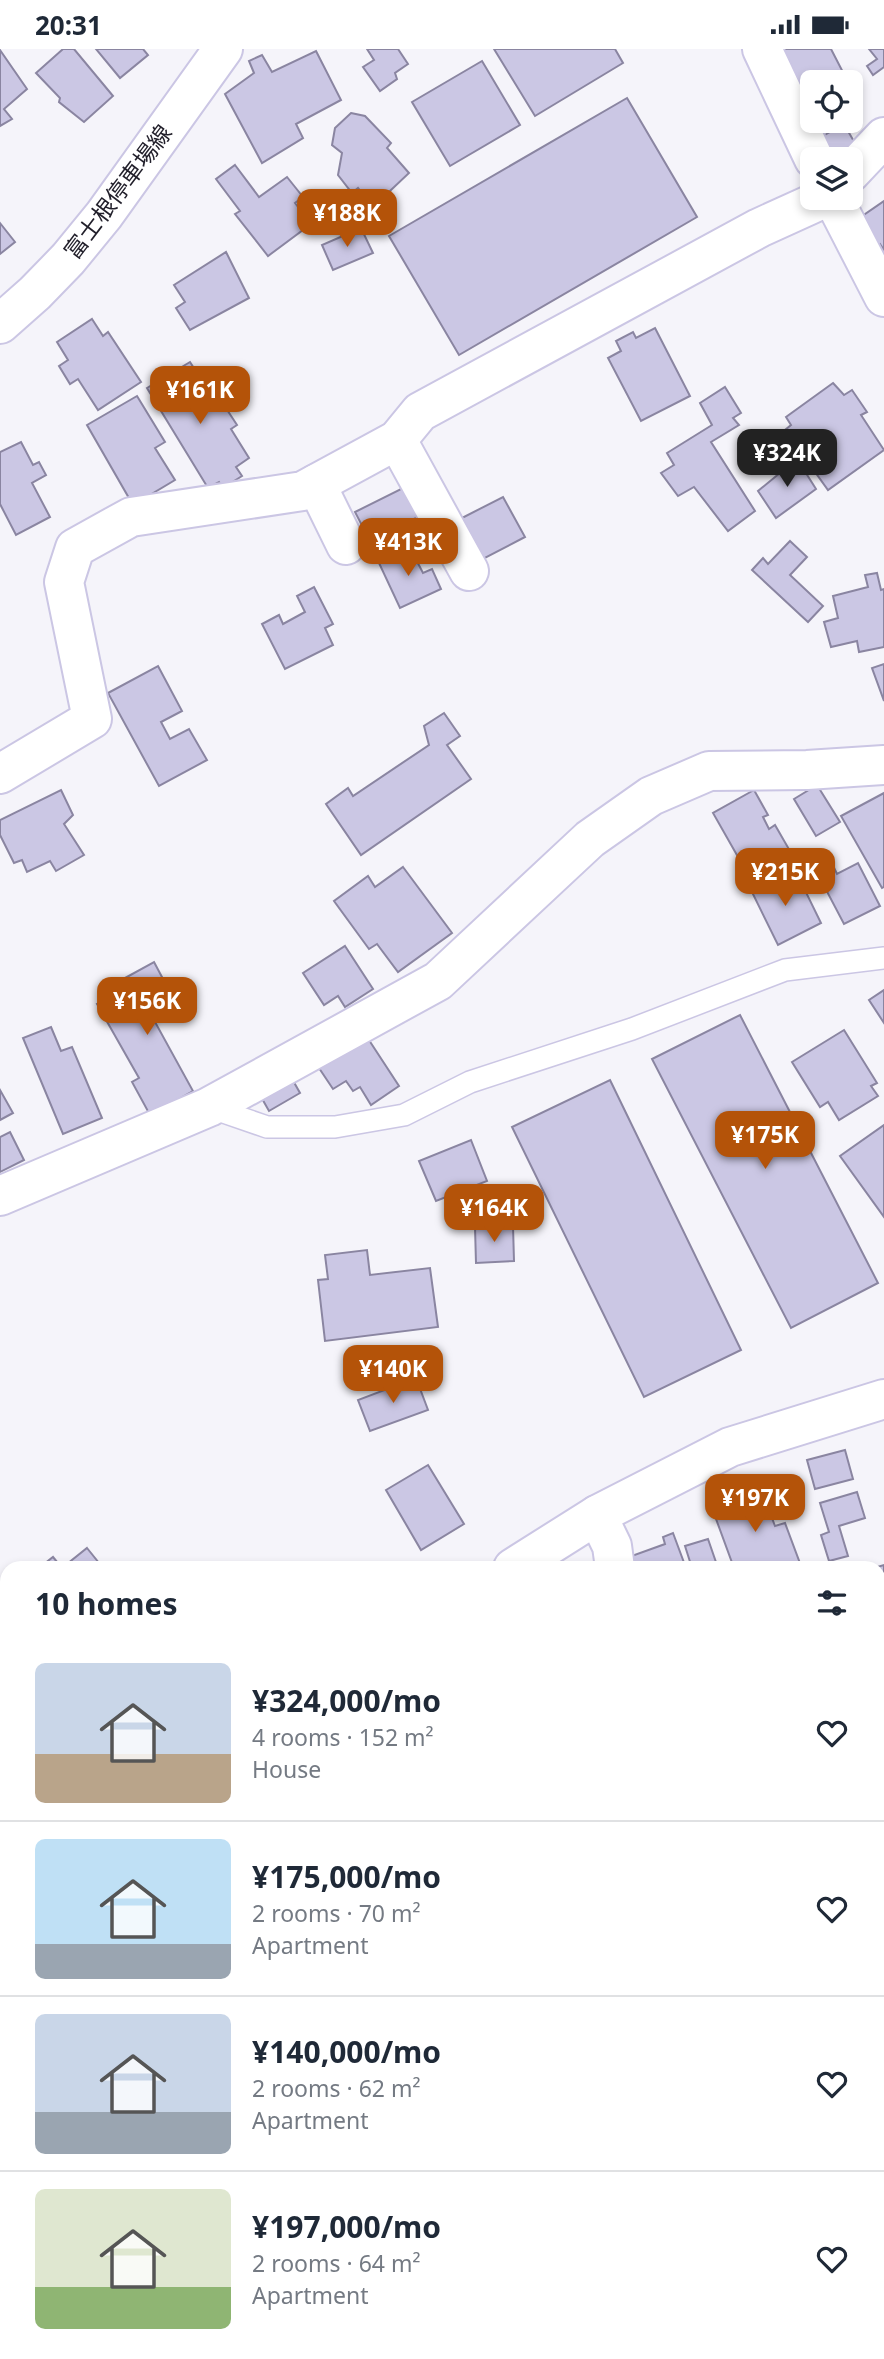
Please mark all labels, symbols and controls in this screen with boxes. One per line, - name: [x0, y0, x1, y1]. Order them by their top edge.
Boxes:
- text: 20:31: [35, 7, 102, 43]
- map controls: [800, 70, 863, 210]
- button: locate: [800, 70, 863, 133]
- street label: 富士根停車場線: [56, 117, 178, 265]
- button: layers: [800, 147, 863, 210]
- pin: ¥188K: [298, 189, 396, 249]
- text: ¥188K: [313, 196, 381, 228]
- pin: ¥161K: [151, 367, 249, 426]
- text: ¥161K: [166, 373, 234, 405]
- pin: ¥324K: [738, 429, 836, 489]
- text: ¥324K: [753, 436, 821, 468]
- pin: ¥413K: [359, 519, 457, 578]
- text: ¥413K: [374, 525, 442, 557]
- pin: ¥215K: [736, 849, 834, 908]
- text: ¥215K: [751, 855, 819, 887]
- pin: ¥156K: [98, 977, 196, 1037]
- text: ¥156K: [113, 984, 181, 1016]
- pin: ¥175K: [716, 1111, 814, 1171]
- text: ¥175K: [731, 1118, 799, 1150]
- pin: ¥164K: [445, 1185, 543, 1244]
- text: ¥164K: [460, 1191, 528, 1223]
- pin: ¥140K: [344, 1345, 442, 1405]
- text: ¥140K: [359, 1352, 427, 1384]
- pin: ¥197K: [706, 1475, 804, 1534]
- text: ¥197K: [721, 1481, 789, 1513]
- text: 10 homes: [35, 1583, 178, 1624]
- icon: filters: [813, 1584, 851, 1622]
- text: ¥324,000/mo: [252, 1680, 441, 1721]
- icon: home: [91, 1691, 175, 1775]
- icon: heart: [813, 1714, 851, 1752]
- text: 4 rooms · 152 m²: [252, 1721, 434, 1753]
- text: House: [252, 1753, 321, 1785]
- text: ¥175,000/mo: [252, 1856, 441, 1897]
- icon: home: [91, 1867, 175, 1951]
- icon: heart: [813, 1890, 851, 1928]
- text: 2 rooms · 70 m²: [252, 1897, 421, 1929]
- text: Apartment: [252, 1929, 369, 1961]
- text: ¥140,000/mo: [252, 2031, 441, 2072]
- icon: home: [91, 2042, 175, 2126]
- icon: heart: [813, 2065, 851, 2103]
- text: 2 rooms · 62 m²: [252, 2072, 421, 2104]
- text: Apartment: [252, 2104, 369, 2136]
- text: ¥197,000/mo: [252, 2206, 441, 2247]
- icon: home: [91, 2217, 175, 2301]
- icon: heart: [813, 2240, 851, 2278]
- text: 2 rooms · 64 m²: [252, 2247, 421, 2279]
- text: Apartment: [252, 2279, 369, 2311]

